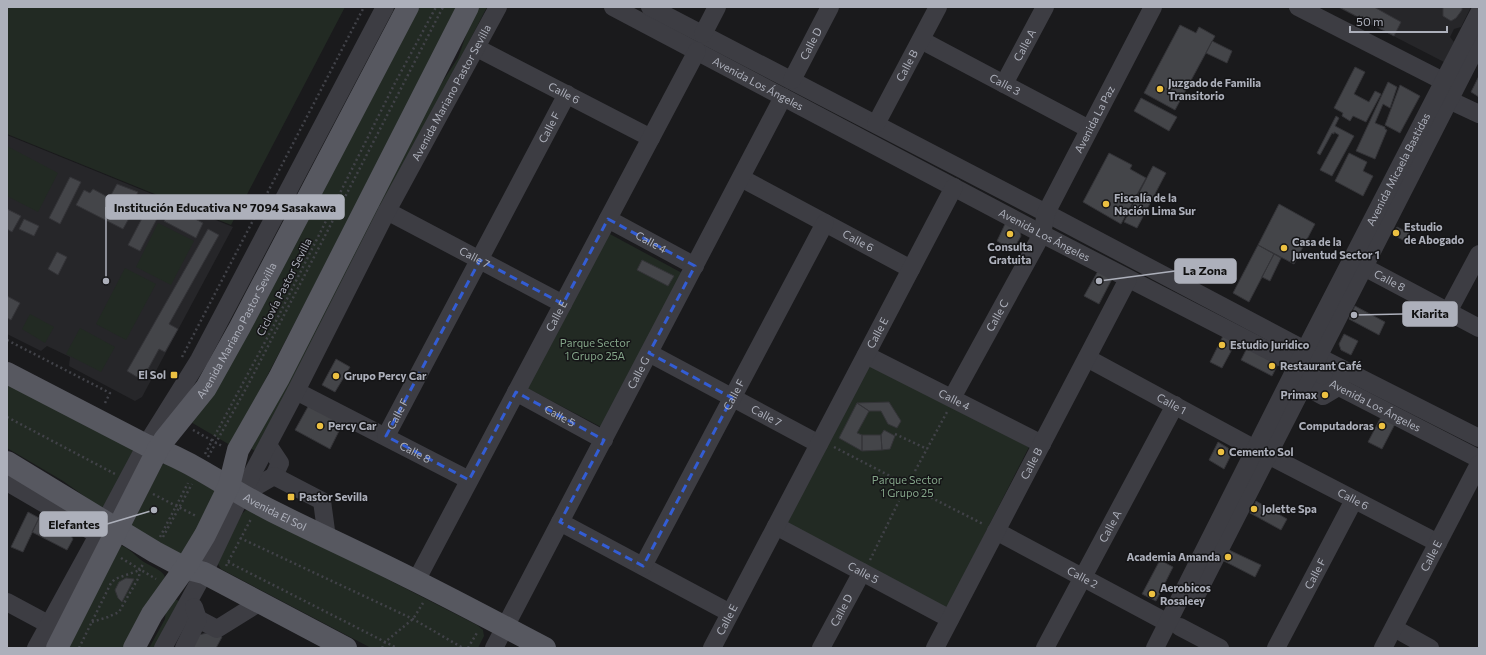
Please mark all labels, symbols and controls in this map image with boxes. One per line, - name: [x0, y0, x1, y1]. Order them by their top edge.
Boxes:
- scale bar: [1350, 8, 1447, 34]
- text: 50 m: [1356, 14, 1384, 28]
- street label: Avenida Mariano Pastor Sevilla: [409, 22, 493, 163]
- street label: Calle D: [797, 25, 824, 62]
- street label: Calle A: [1010, 26, 1038, 63]
- street label: Calle B: [893, 47, 920, 83]
- street label: Avenida Los Ángeles: [711, 54, 806, 113]
- street label: Calle 3: [988, 71, 1023, 98]
- place label: Juzgado de Familia Transitorio: [1168, 76, 1261, 102]
- street label: Calle 6: [546, 79, 582, 106]
- street label: Avenida La Paz: [1071, 83, 1117, 155]
- marker: Juzgado de Familia Transitorio: [1155, 84, 1165, 94]
- street label: Calle F: [535, 110, 562, 145]
- street label: Avenida Micaela Bastidas: [1363, 110, 1432, 228]
- place label: Fiscalía de la Nación Lima Sur: [1114, 191, 1196, 217]
- callout: Institución Educativa N° 7094 Sasakawa: [106, 195, 344, 219]
- marker: Fiscalía de la Nación Lima Sur: [1101, 199, 1111, 209]
- text: Institución Educativa N° 7094 Sasakawa: [114, 200, 336, 214]
- street label: Avenida Los Ángeles: [997, 205, 1092, 264]
- place label: Estudio de Abogado: [1404, 220, 1465, 246]
- street label: Calle 6: [841, 227, 877, 254]
- street label: Calle 4: [634, 228, 669, 256]
- marker: Estudio de Abogado: [1391, 228, 1401, 238]
- marker: Consulta Gratuita: [1005, 229, 1015, 239]
- place label: Casa de la Juventud Sector 1: [1292, 235, 1380, 262]
- street label: Ciclovía Pastor Sevilla: [253, 236, 314, 338]
- place label: Consulta Gratuita: [987, 240, 1033, 266]
- street label: Calle 7: [457, 243, 492, 270]
- marker: Casa de la Juventud Sector 1: [1279, 243, 1289, 253]
- callout: La Zona: [1175, 259, 1236, 283]
- street label: Avenida Mariano Pastor Sevilla: [193, 260, 279, 401]
- text: La Zona: [1183, 263, 1227, 277]
- street label: Calle 8: [1372, 267, 1408, 294]
- street label: Calle C: [983, 297, 1011, 334]
- street label: Calle E: [543, 298, 570, 333]
- callout: Kiarita: [1403, 302, 1457, 326]
- text: Kiarita: [1411, 306, 1449, 320]
- street label: Calle E: [864, 315, 891, 350]
- park label: Parque Sector 1 Grupo 25A: [560, 336, 631, 362]
- place label: Estudio Juridico: [1230, 338, 1310, 352]
- marker: Estudio Juridico: [1217, 340, 1227, 350]
- street label: Calle G: [624, 354, 652, 391]
- place label: Restaurant Café: [1280, 359, 1362, 372]
- marker: Restaurant Café: [1267, 361, 1277, 371]
- place label: El Sol: [138, 368, 166, 381]
- place label: Grupo Percy Car: [344, 369, 427, 382]
- marker: El Sol: [169, 370, 179, 380]
- marker: Grupo Percy Car: [331, 371, 341, 381]
- street label: Avenida Los Ángeles: [1327, 376, 1423, 434]
- street label: Calle F: [720, 377, 747, 412]
- street label: Calle 4: [937, 386, 973, 413]
- place label: Primax: [1281, 388, 1318, 401]
- street label: Calle 1: [1155, 390, 1189, 417]
- marker: Primax: [1320, 390, 1330, 400]
- street label: Calle F: [384, 396, 411, 431]
- street label: Calle 5: [542, 402, 578, 429]
- street label: Calle 7: [749, 402, 784, 429]
- place label: Percy Car: [328, 419, 377, 432]
- place label: Computadoras: [1299, 419, 1374, 432]
- marker: Percy Car: [315, 421, 325, 431]
- marker: Computadoras: [1377, 421, 1387, 431]
- street label: Calle 8: [398, 438, 434, 465]
- street label: Calle B: [1017, 445, 1045, 482]
- place label: Cemento Sol: [1229, 445, 1294, 458]
- marker: Cemento Sol: [1216, 447, 1226, 457]
- park label: Parque Sector 1 Grupo 25: [872, 473, 943, 499]
- street label: Calle 6: [1336, 485, 1372, 512]
- street label: Avenida El Sol: [241, 490, 309, 533]
- place label: Pastor Sevilla: [299, 490, 368, 503]
- marker: Pastor Sevilla: [286, 492, 296, 502]
- place label: Jolette Spa: [1262, 502, 1317, 516]
- marker: Jolette Spa: [1249, 504, 1259, 514]
- street label: Calle A: [1096, 507, 1124, 544]
- callout: Elefantes: [40, 512, 107, 536]
- text: Elefantes: [48, 517, 100, 531]
- street label: Calle E: [1417, 538, 1444, 573]
- place label: Academia Amanda: [1127, 550, 1220, 563]
- marker: Academia Amanda: [1223, 552, 1233, 562]
- street label: Calle F: [1301, 556, 1328, 591]
- street label: Calle 5: [846, 559, 881, 586]
- street label: Calle 2: [1065, 563, 1100, 590]
- place label: Aerobicos Rosaleey: [1160, 581, 1211, 607]
- marker: Aerobicos Rosaleey: [1147, 589, 1157, 599]
- street label: Calle D: [827, 591, 855, 628]
- street label: Calle E: [713, 602, 740, 637]

